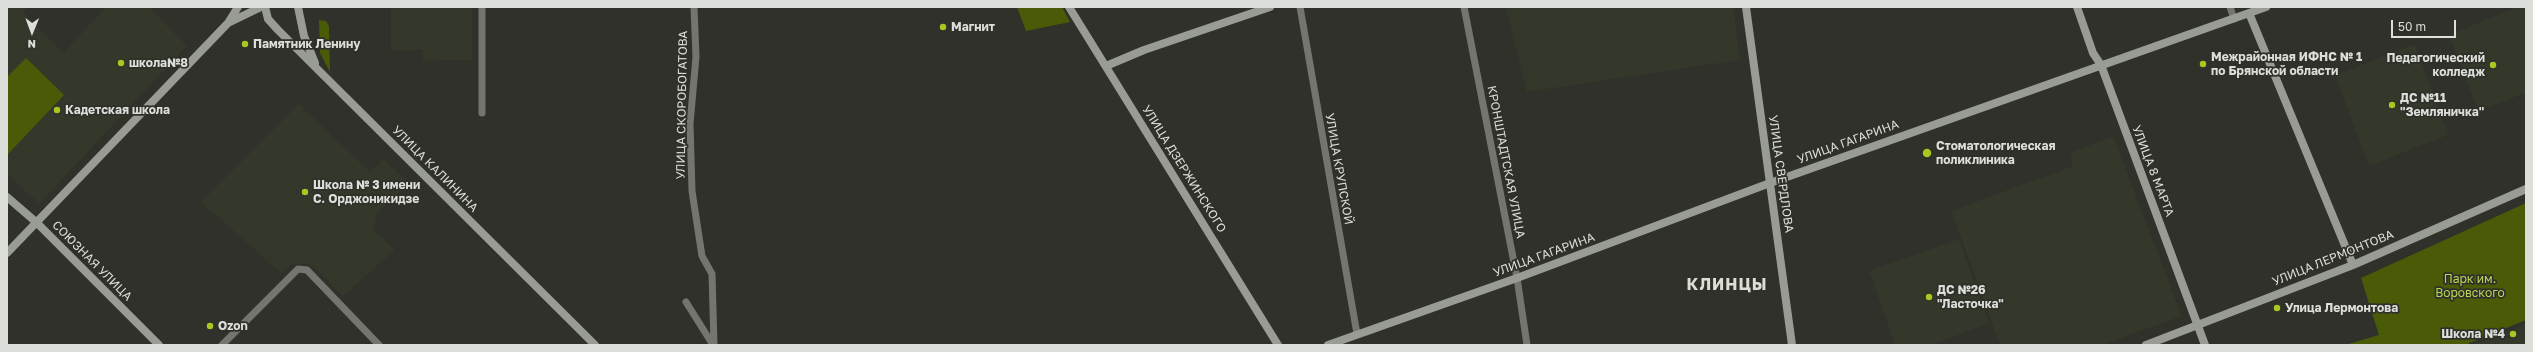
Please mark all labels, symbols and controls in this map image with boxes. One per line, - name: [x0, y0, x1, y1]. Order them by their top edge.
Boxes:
- north arrow: [12, 12, 52, 52]
- scale bar: [2393, 12, 2458, 38]
- text: 50 m: [2398, 19, 2426, 34]
- place label: Магнит: [951, 20, 995, 34]
- marker: Магнит: [938, 22, 948, 32]
- street label: УЛИЦА СКОРОБОГАТОВА: [674, 30, 690, 180]
- place label: Памятник Ленину: [253, 37, 360, 51]
- text: N: [27, 38, 36, 51]
- marker: Памятник Ленину: [240, 39, 250, 49]
- place label: Межрайонная ИФНС № 1 по Брянской области: [2211, 50, 2362, 78]
- place label: Педагогический колледж: [2387, 51, 2485, 79]
- place label: школа№8: [129, 56, 188, 70]
- marker: школа№8: [116, 58, 126, 68]
- marker: Межрайонная ИФНС № 1 по Брянской области: [2198, 59, 2208, 69]
- marker: Педагогический колледж: [2488, 60, 2498, 70]
- street label: КРОНШТАДТСКАЯ УЛИЦА: [1484, 84, 1528, 240]
- place label: ДС №11 "Земляничка": [2400, 91, 2484, 119]
- marker: ДС №11 "Земляничка": [2387, 100, 2397, 110]
- place label: Кадетская школа: [65, 103, 170, 117]
- street label: УЛИЦА ДЗЕРЖИНСКОГО: [1139, 103, 1229, 235]
- marker: Кадетская школа: [52, 105, 62, 115]
- street label: УЛИЦА КРУПСКОЙ: [1322, 112, 1356, 226]
- street label: УЛИЦА СВЕРДЛОВА: [1766, 114, 1796, 234]
- street label: УЛИЦА ГАГАРИНА: [1795, 117, 1901, 167]
- street label: УЛИЦА КАЛИНИНА: [389, 123, 481, 215]
- street label: УЛИЦА 8 МАРТА: [2129, 123, 2177, 219]
- place label: Стоматологическая поликлиника: [1936, 139, 2055, 167]
- marker: Стоматологическая поликлиника: [1921, 147, 1933, 159]
- place label: Школа № 3 имени С. Орджоникидзе: [313, 178, 420, 206]
- marker: Школа № 3 имени С. Орджоникидзе: [300, 187, 310, 197]
- street label: СОЮЗНАЯ УЛИЦА: [49, 218, 135, 304]
- street label: УЛИЦА ЛЕРМОНТОВА: [2270, 227, 2396, 289]
- street label: УЛИЦА ГАГАРИНА: [1491, 230, 1597, 280]
- park label: Парк им. Воровского: [2435, 272, 2505, 300]
- district label: КЛИНЦЫ: [1686, 275, 1768, 295]
- place label: ДС №26 "Ласточка": [1937, 283, 2004, 311]
- marker: ДС №26 "Ласточка": [1924, 292, 1934, 302]
- place label: Улица Лермонтова: [2285, 301, 2398, 315]
- marker: Улица Лермонтова: [2272, 303, 2282, 313]
- place label: Ozon: [218, 319, 248, 333]
- marker: Ozon: [205, 321, 215, 331]
- place label: Школа №4: [2441, 327, 2505, 341]
- marker: Школа №4: [2508, 329, 2518, 339]

